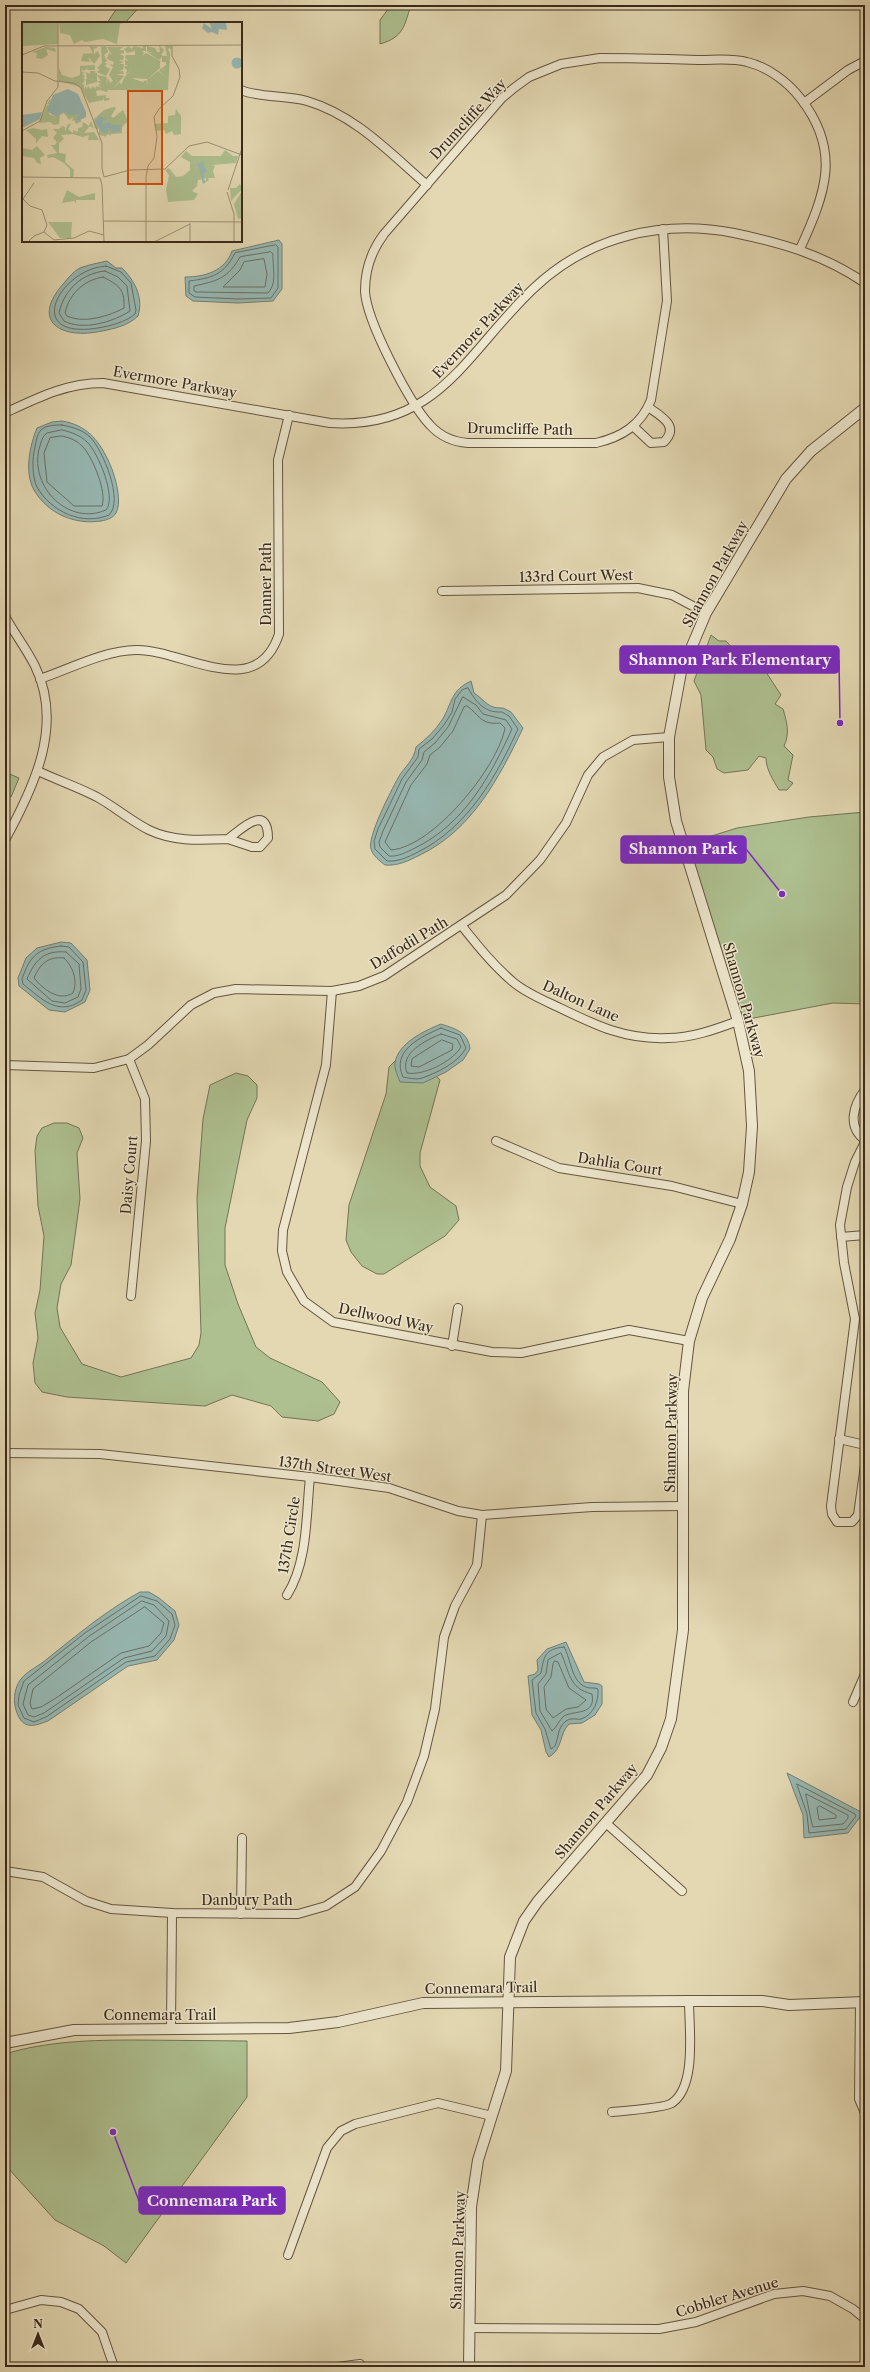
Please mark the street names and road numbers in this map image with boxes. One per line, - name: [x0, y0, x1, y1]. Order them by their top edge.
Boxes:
- street label: Drumcliffe Way: [426, 75, 510, 163]
- street label: Evermore Parkway: [429, 278, 528, 382]
- street label: Evermore Parkway: [112, 362, 239, 402]
- street label: Drumcliffe Path: [467, 419, 573, 439]
- street label: Shannon Parkway: [678, 517, 752, 631]
- street label: Danner Path: [257, 542, 275, 626]
- street label: 133rd Court West: [519, 566, 633, 586]
- street label: Daffodil Path: [367, 913, 451, 973]
- street label: Shannon Parkway: [719, 940, 769, 1060]
- street label: Dalton Lane: [540, 976, 622, 1026]
- street label: Daisy Court: [117, 1135, 141, 1215]
- street label: Dahlia Court: [576, 1148, 664, 1180]
- street label: Dellwood Way: [337, 1299, 435, 1337]
- street label: Shannon Parkway: [661, 1373, 681, 1493]
- street label: 137th Street West: [277, 1452, 393, 1486]
- street label: 137th Circle: [274, 1495, 304, 1575]
- street label: Shannon Parkway: [551, 1759, 641, 1862]
- street label: Danbury Path: [201, 1891, 293, 1909]
- street label: Connemara Trail: [424, 1978, 538, 1998]
- street label: Connemara Trail: [104, 2006, 216, 2024]
- street label: Shannon Parkway: [447, 2190, 469, 2310]
- street label: Cobbler Avenue: [673, 2273, 781, 2321]

